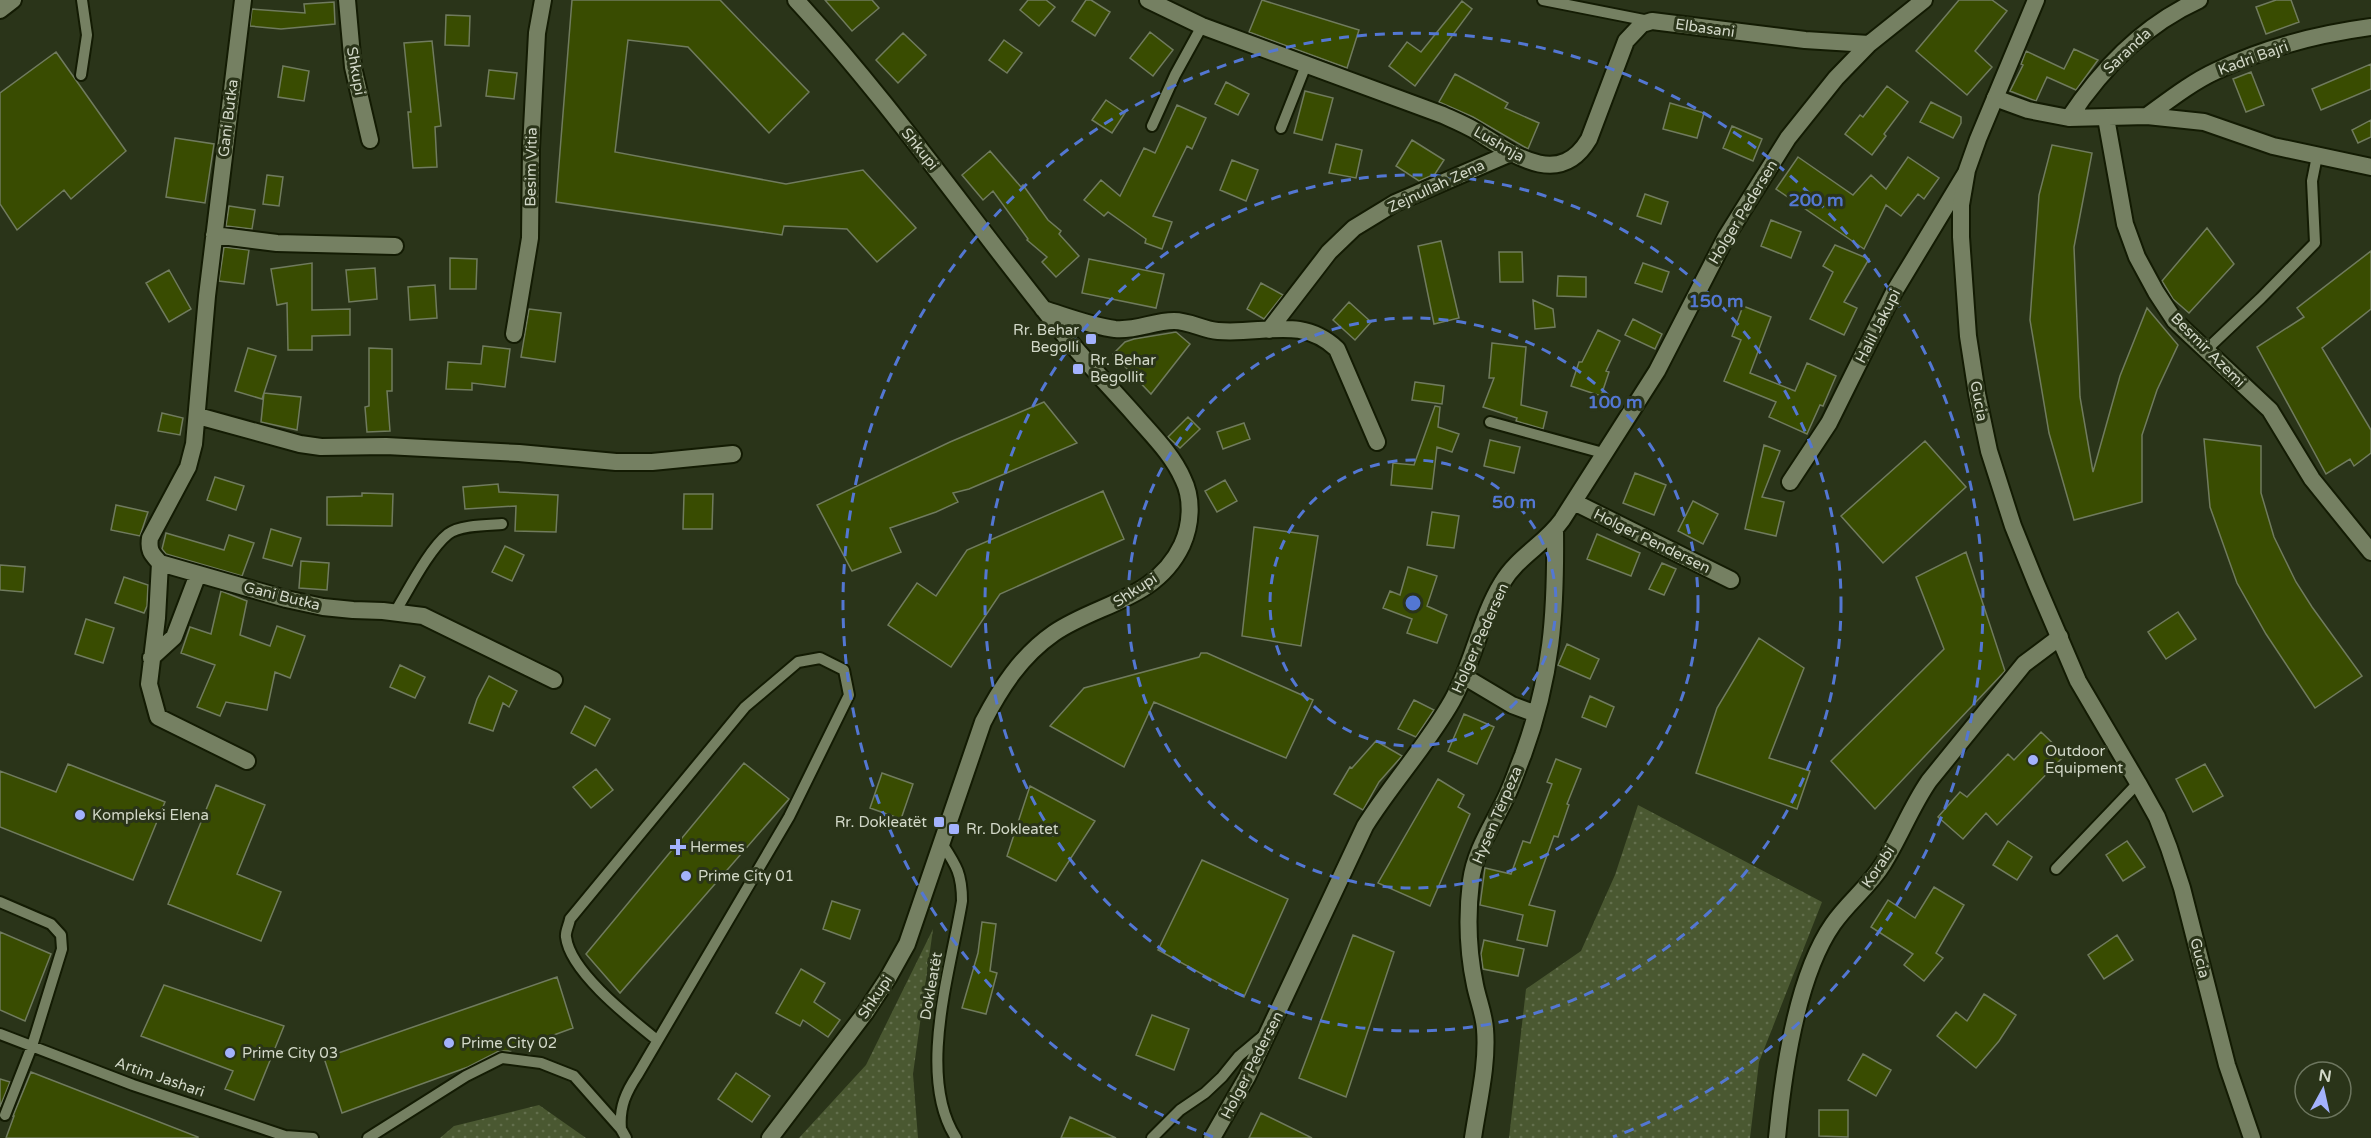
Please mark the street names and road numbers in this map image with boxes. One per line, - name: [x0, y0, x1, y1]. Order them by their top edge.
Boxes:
- street label: Elbasani: [1674, 15, 1736, 41]
- street label: Saranda: [2099, 24, 2155, 78]
- street label: Kadri Bajri: [2215, 37, 2291, 79]
- street label: Shkupi: [343, 45, 369, 97]
- street label: Gani Butka: [214, 78, 242, 158]
- street label: Lushnja: [1470, 122, 1528, 166]
- street label: Shkupi: [898, 124, 942, 174]
- street label: Besim Vitia: [521, 127, 541, 207]
- street label: Zejnullah Zena: [1385, 156, 1487, 216]
- street label: Holger Pedersen: [1705, 157, 1781, 267]
- street label: Halil Jakupi: [1852, 286, 1904, 366]
- street label: Besmir Azemi: [2167, 309, 2249, 391]
- street label: Gucia: [1966, 379, 1992, 423]
- street label: Holger Pendersen: [1591, 505, 1713, 577]
- street label: Shkupi: [1110, 569, 1160, 611]
- street label: Gani Butka: [242, 578, 322, 614]
- street label: Holger Pedersen: [1448, 580, 1512, 696]
- street label: Hysen Tërpeza: [1468, 764, 1526, 866]
- street label: Korabi: [1858, 843, 1898, 891]
- street label: Gucia: [2186, 936, 2214, 980]
- street label: Dokleatët: [916, 950, 946, 1021]
- street label: Shkupi: [854, 972, 896, 1022]
- street label: Holger Pedersen: [1217, 1008, 1287, 1122]
- street label: Artim Jashari: [113, 1053, 207, 1101]

